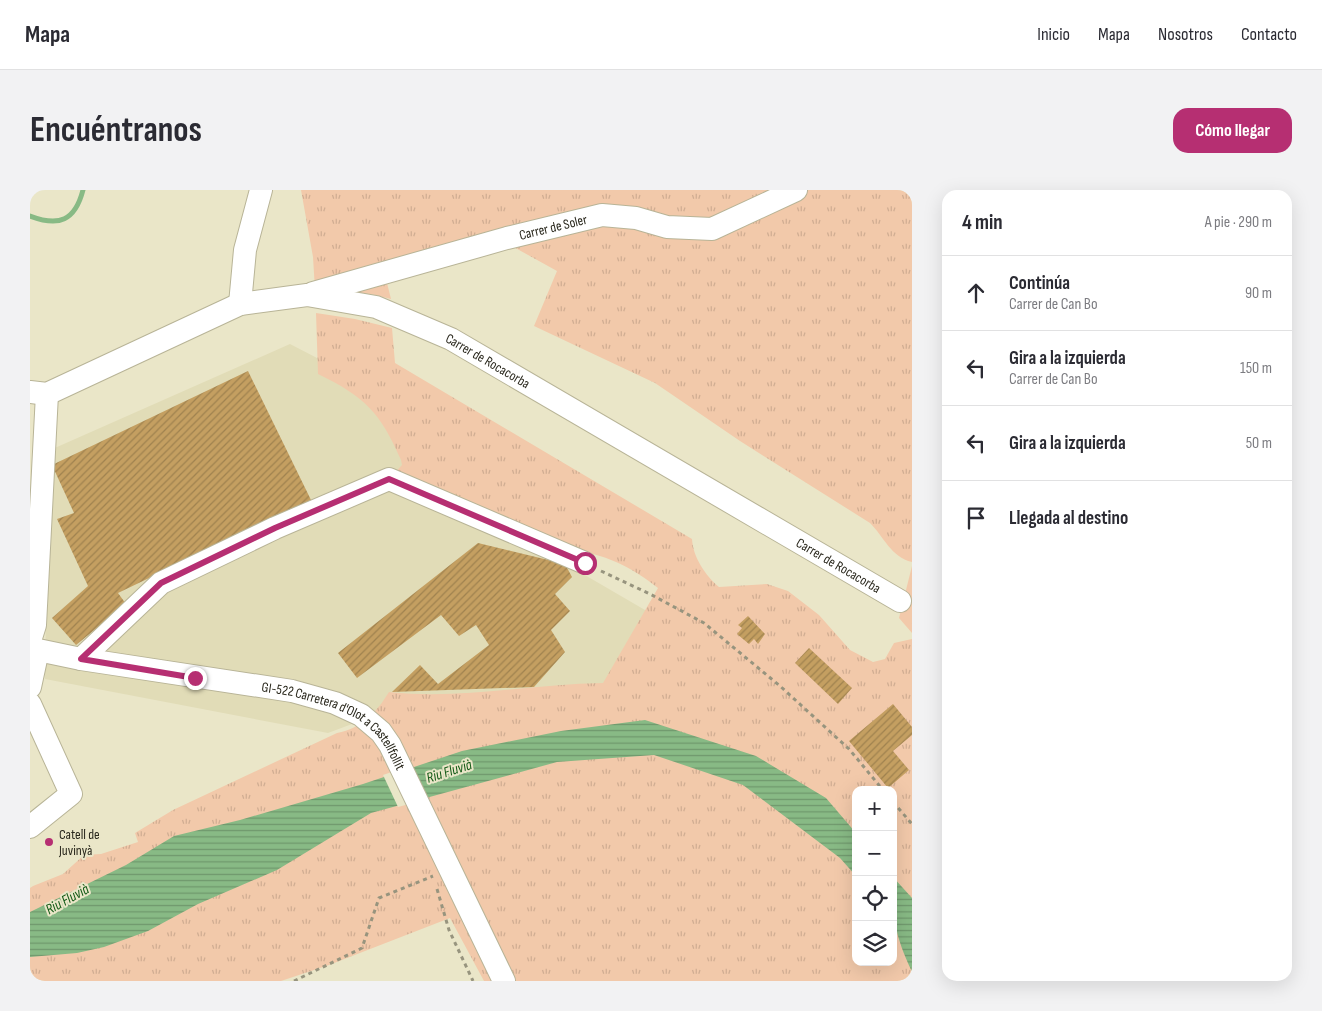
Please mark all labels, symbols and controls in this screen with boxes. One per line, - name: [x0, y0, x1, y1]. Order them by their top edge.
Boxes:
- text: Mapa: [25, 20, 70, 49]
- text: Inicio: [1037, 24, 1070, 45]
- text: Mapa: [1098, 24, 1130, 45]
- text: Nosotros: [1158, 24, 1213, 45]
- text: Contacto: [1241, 24, 1297, 45]
- button: Cómo llegar: [1173, 108, 1292, 153]
- text: Encuéntranos: [30, 109, 202, 152]
- text: 4 min: [962, 210, 1003, 235]
- street label: Carrer de Soler: [517, 211, 589, 244]
- text: A pie · 290 m: [1205, 213, 1272, 232]
- text: Continúa: [1009, 272, 1070, 295]
- icon: ahead: [962, 279, 990, 307]
- text: 90 m: [1245, 284, 1272, 303]
- text: Carrer de Can Bo: [1009, 295, 1098, 314]
- street label: Carrer de Rocacorba: [443, 330, 533, 392]
- text: Gira a la izquierda: [1009, 347, 1126, 370]
- icon: left: [962, 354, 990, 382]
- text: 150 m: [1240, 359, 1272, 378]
- text: Carrer de Can Bo: [1009, 370, 1098, 389]
- icon: left: [962, 429, 990, 457]
- text: Gira a la izquierda: [1009, 432, 1126, 455]
- text: 50 m: [1246, 434, 1272, 453]
- icon: arrive: [962, 504, 990, 532]
- text: Llegada al destino: [1009, 507, 1128, 530]
- street label: Carrer de Rocacorba: [793, 534, 884, 597]
- route start: [574, 552, 597, 575]
- route end: [184, 667, 207, 690]
- street label: GI-522 Carretera d'Olot a Castellfollit: [260, 679, 409, 773]
- water label: Riu Fluvià: [424, 755, 474, 788]
- map controls: [852, 786, 897, 966]
- button: +: [852, 786, 897, 831]
- place label: Catell de Juvinyà: [58, 826, 100, 859]
- button: −: [852, 831, 897, 876]
- marker: Catell de Juvinyà: [43, 836, 55, 848]
- button: locate: [852, 876, 897, 921]
- water label: Riu Fluvià: [42, 880, 92, 919]
- button: layers: [852, 921, 897, 966]

